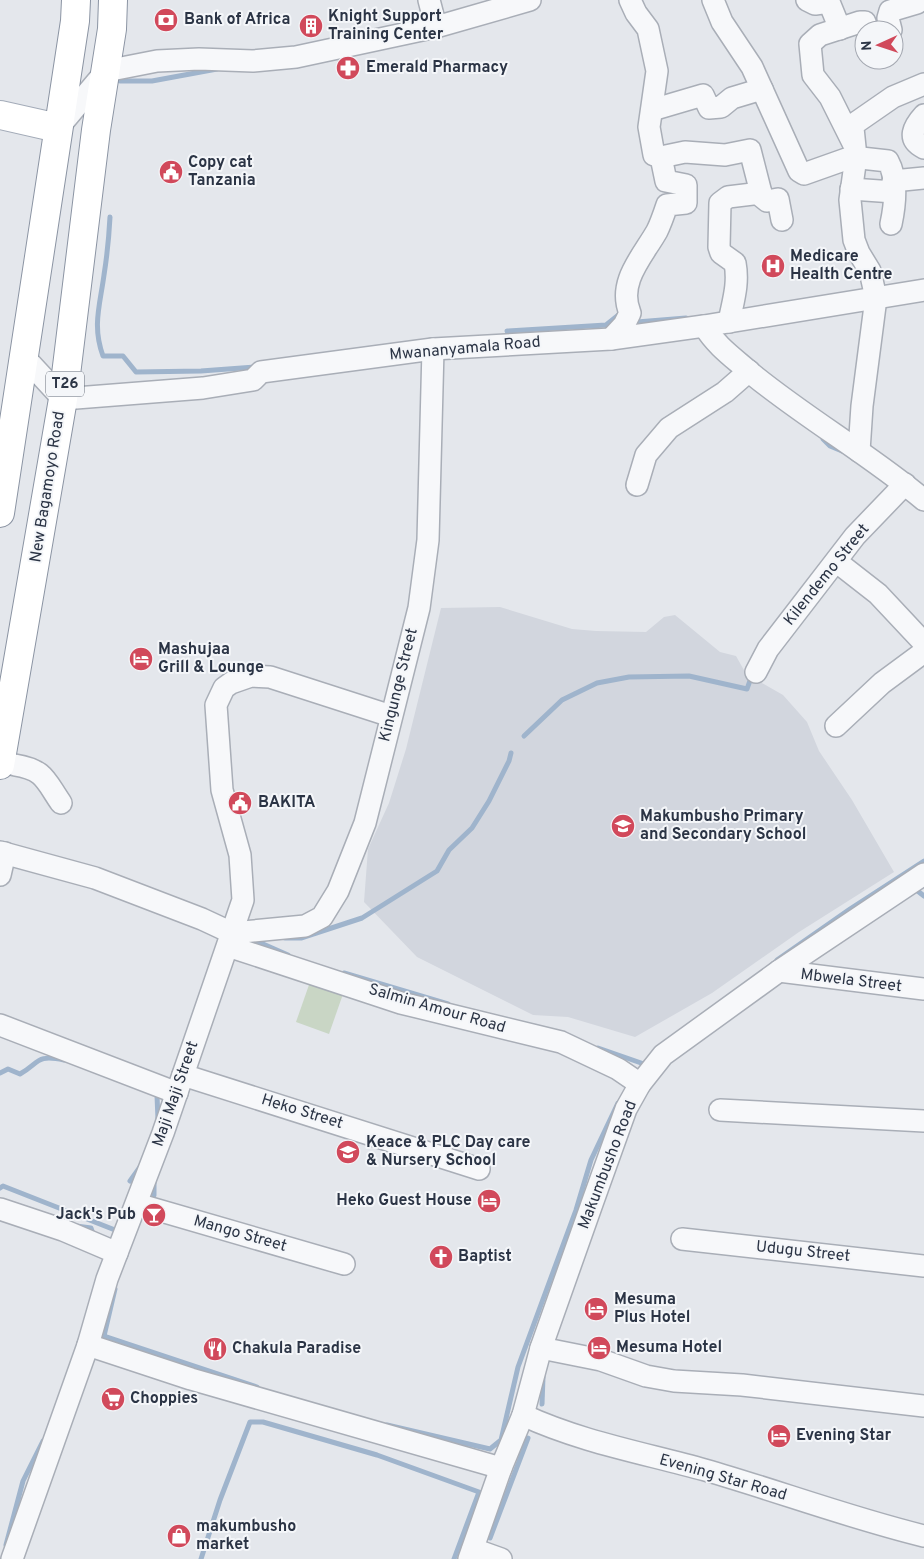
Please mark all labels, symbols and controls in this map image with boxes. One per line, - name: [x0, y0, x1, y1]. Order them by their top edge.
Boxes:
- bank icon: Bank of Africa: [153, 7, 179, 33]
- place label: Knight Support Training Center: [328, 7, 444, 45]
- place label: Bank of Africa: [184, 10, 290, 30]
- building icon: Knight Support Training Center: [298, 13, 324, 39]
- north arrow: [854, 20, 904, 70]
- text: N: [859, 40, 876, 51]
- pharmacy icon: Emerald Pharmacy: [335, 55, 361, 81]
- place label: Emerald Pharmacy: [366, 58, 508, 78]
- place label: Copy cat Tanzania: [188, 153, 256, 191]
- public building icon: Copy cat Tanzania: [158, 159, 184, 185]
- place label: Medicare Health Centre: [790, 247, 893, 285]
- hospital icon: Medicare Health Centre: [760, 253, 786, 279]
- street label: Mwananyamala Road: [389, 332, 541, 366]
- road number: T26: [46, 372, 84, 396]
- street label: New Bagamoyo Road: [26, 410, 70, 564]
- street label: Kilendemo Street: [780, 520, 874, 630]
- street label: Kingunge Street: [375, 626, 423, 744]
- place label: Mashujaa Grill & Lounge: [158, 640, 264, 678]
- hotel icon: Mashujaa Grill & Lounge: [128, 646, 154, 672]
- public building icon: BAKITA: [227, 790, 253, 816]
- place label: BAKITA: [258, 793, 315, 813]
- place label: Makumbusho Primary and Secondary School: [640, 807, 806, 845]
- school or university icon: Makumbusho Primary and Secondary School: [610, 813, 636, 839]
- street label: Mbwela Street: [799, 965, 903, 997]
- street label: Salmin Amour Road: [366, 980, 508, 1038]
- street label: Maji Maji Street: [149, 1039, 203, 1149]
- street label: Heko Street: [259, 1090, 345, 1134]
- street label: Makumbusho Road: [574, 1098, 642, 1232]
- place label: Keace & PLC Day care & Nursery School: [366, 1133, 530, 1171]
- school or university icon: Keace & PLC Day care & Nursery School: [335, 1139, 361, 1165]
- hotel icon: Heko Guest House: [476, 1188, 502, 1214]
- place label: Heko Guest House: [336, 1191, 472, 1211]
- bar icon: Jack's Pub: [141, 1202, 167, 1228]
- place label: Jack's Pub: [56, 1205, 136, 1225]
- street label: Mango Street: [191, 1211, 289, 1257]
- street label: Udugu Street: [755, 1237, 851, 1267]
- church icon: Baptist: [428, 1244, 454, 1270]
- place label: Baptist: [458, 1247, 512, 1267]
- place label: Mesuma Plus Hotel: [614, 1290, 690, 1328]
- hotel icon: Mesuma Plus Hotel: [583, 1296, 609, 1322]
- hotel icon: Mesuma Hotel: [586, 1335, 612, 1361]
- restaurant icon: Chakula Paradise: [202, 1336, 228, 1362]
- place label: Mesuma Hotel: [616, 1338, 722, 1358]
- place label: Chakula Paradise: [232, 1339, 361, 1359]
- supermarket icon: Choppies: [100, 1386, 126, 1412]
- place label: Choppies: [130, 1389, 198, 1409]
- hotel icon: Evening Star: [766, 1423, 792, 1449]
- place label: Evening Star: [796, 1426, 891, 1446]
- street label: Evening Star Road: [657, 1450, 789, 1506]
- place label: makumbusho market: [196, 1517, 296, 1555]
- shop icon: makumbusho market: [166, 1523, 192, 1549]

